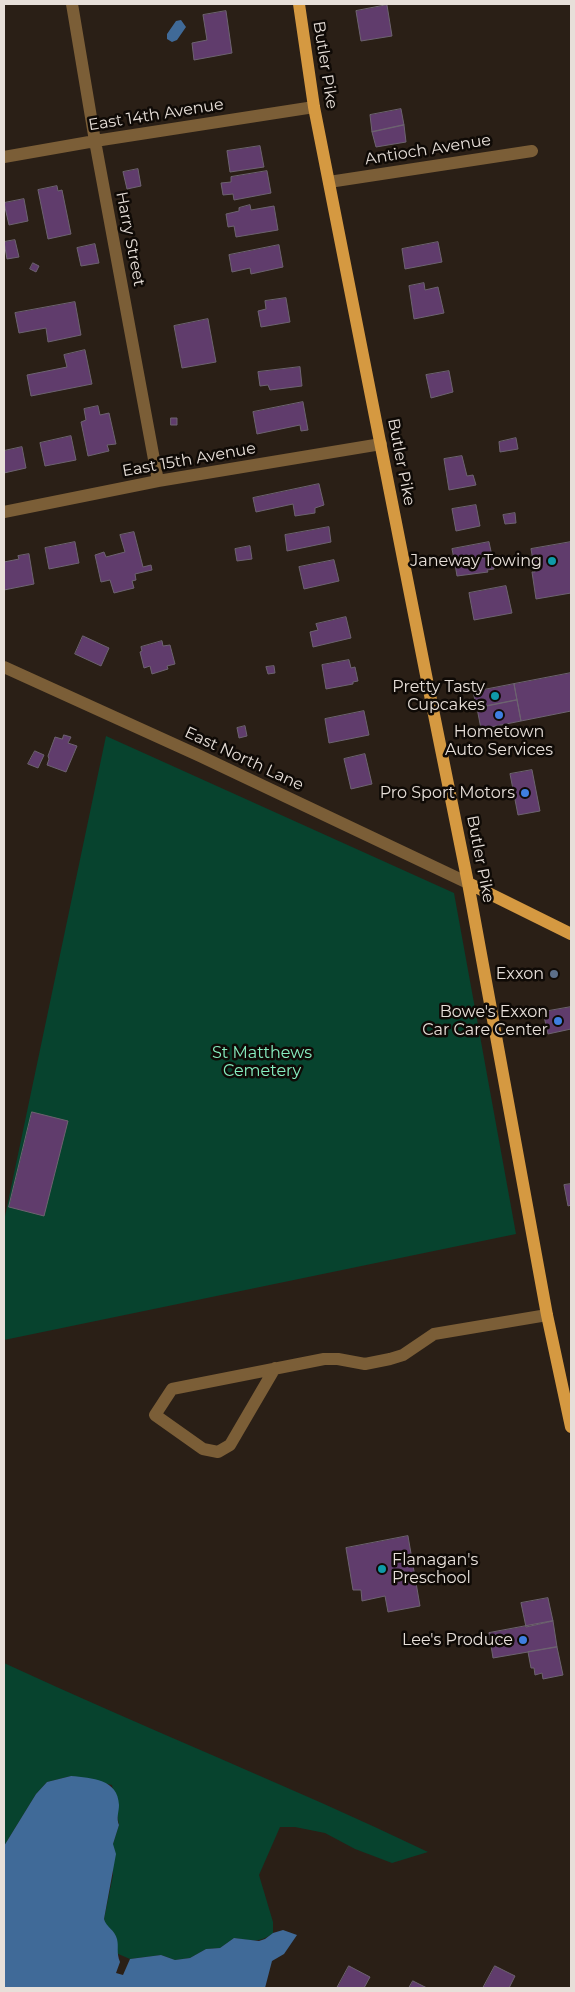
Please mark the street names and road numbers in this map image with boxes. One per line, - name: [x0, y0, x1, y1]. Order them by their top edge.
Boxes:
- street label: Butler Pike: [309, 20, 341, 110]
- street label: East 14th Avenue: [87, 95, 225, 135]
- street label: Antioch Avenue: [364, 131, 492, 169]
- street label: Harry Street: [111, 190, 149, 288]
- street label: Butler Pike: [383, 417, 419, 507]
- street label: East 15th Avenue: [121, 439, 257, 481]
- street label: East North Lane: [181, 723, 307, 795]
- street label: Butler Pike: [462, 814, 498, 904]

